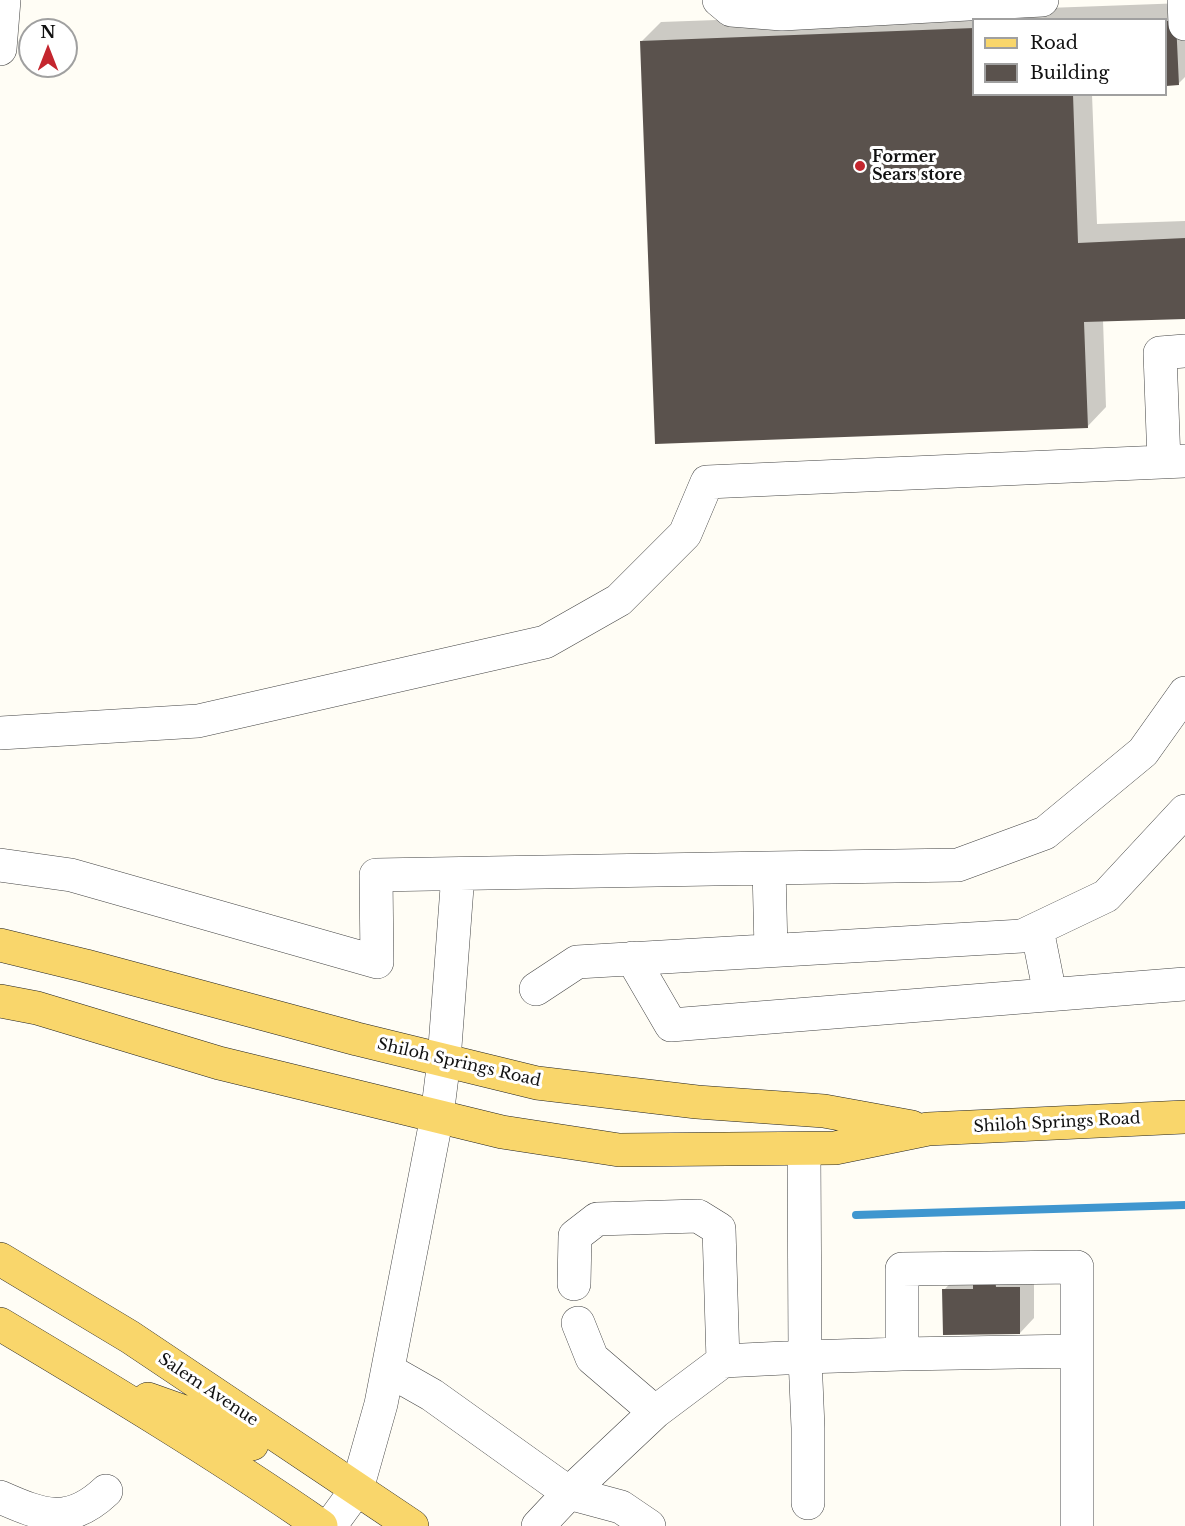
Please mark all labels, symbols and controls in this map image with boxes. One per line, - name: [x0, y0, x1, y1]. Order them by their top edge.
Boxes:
- north arrow: [18, 18, 78, 78]
- legend: [972, 18, 1167, 96]
- text: N: [40, 22, 56, 42]
- text: Road: [1030, 32, 1078, 54]
- text: Building: [1030, 62, 1109, 84]
- place label: Former Sears store: [872, 147, 962, 185]
- marker: Former Sears store: [853, 159, 867, 173]
- street label: Shiloh Springs Road: [375, 1035, 543, 1091]
- street label: Shiloh Springs Road: [973, 1109, 1141, 1137]
- street label: Salem Avenue: [154, 1350, 262, 1430]

